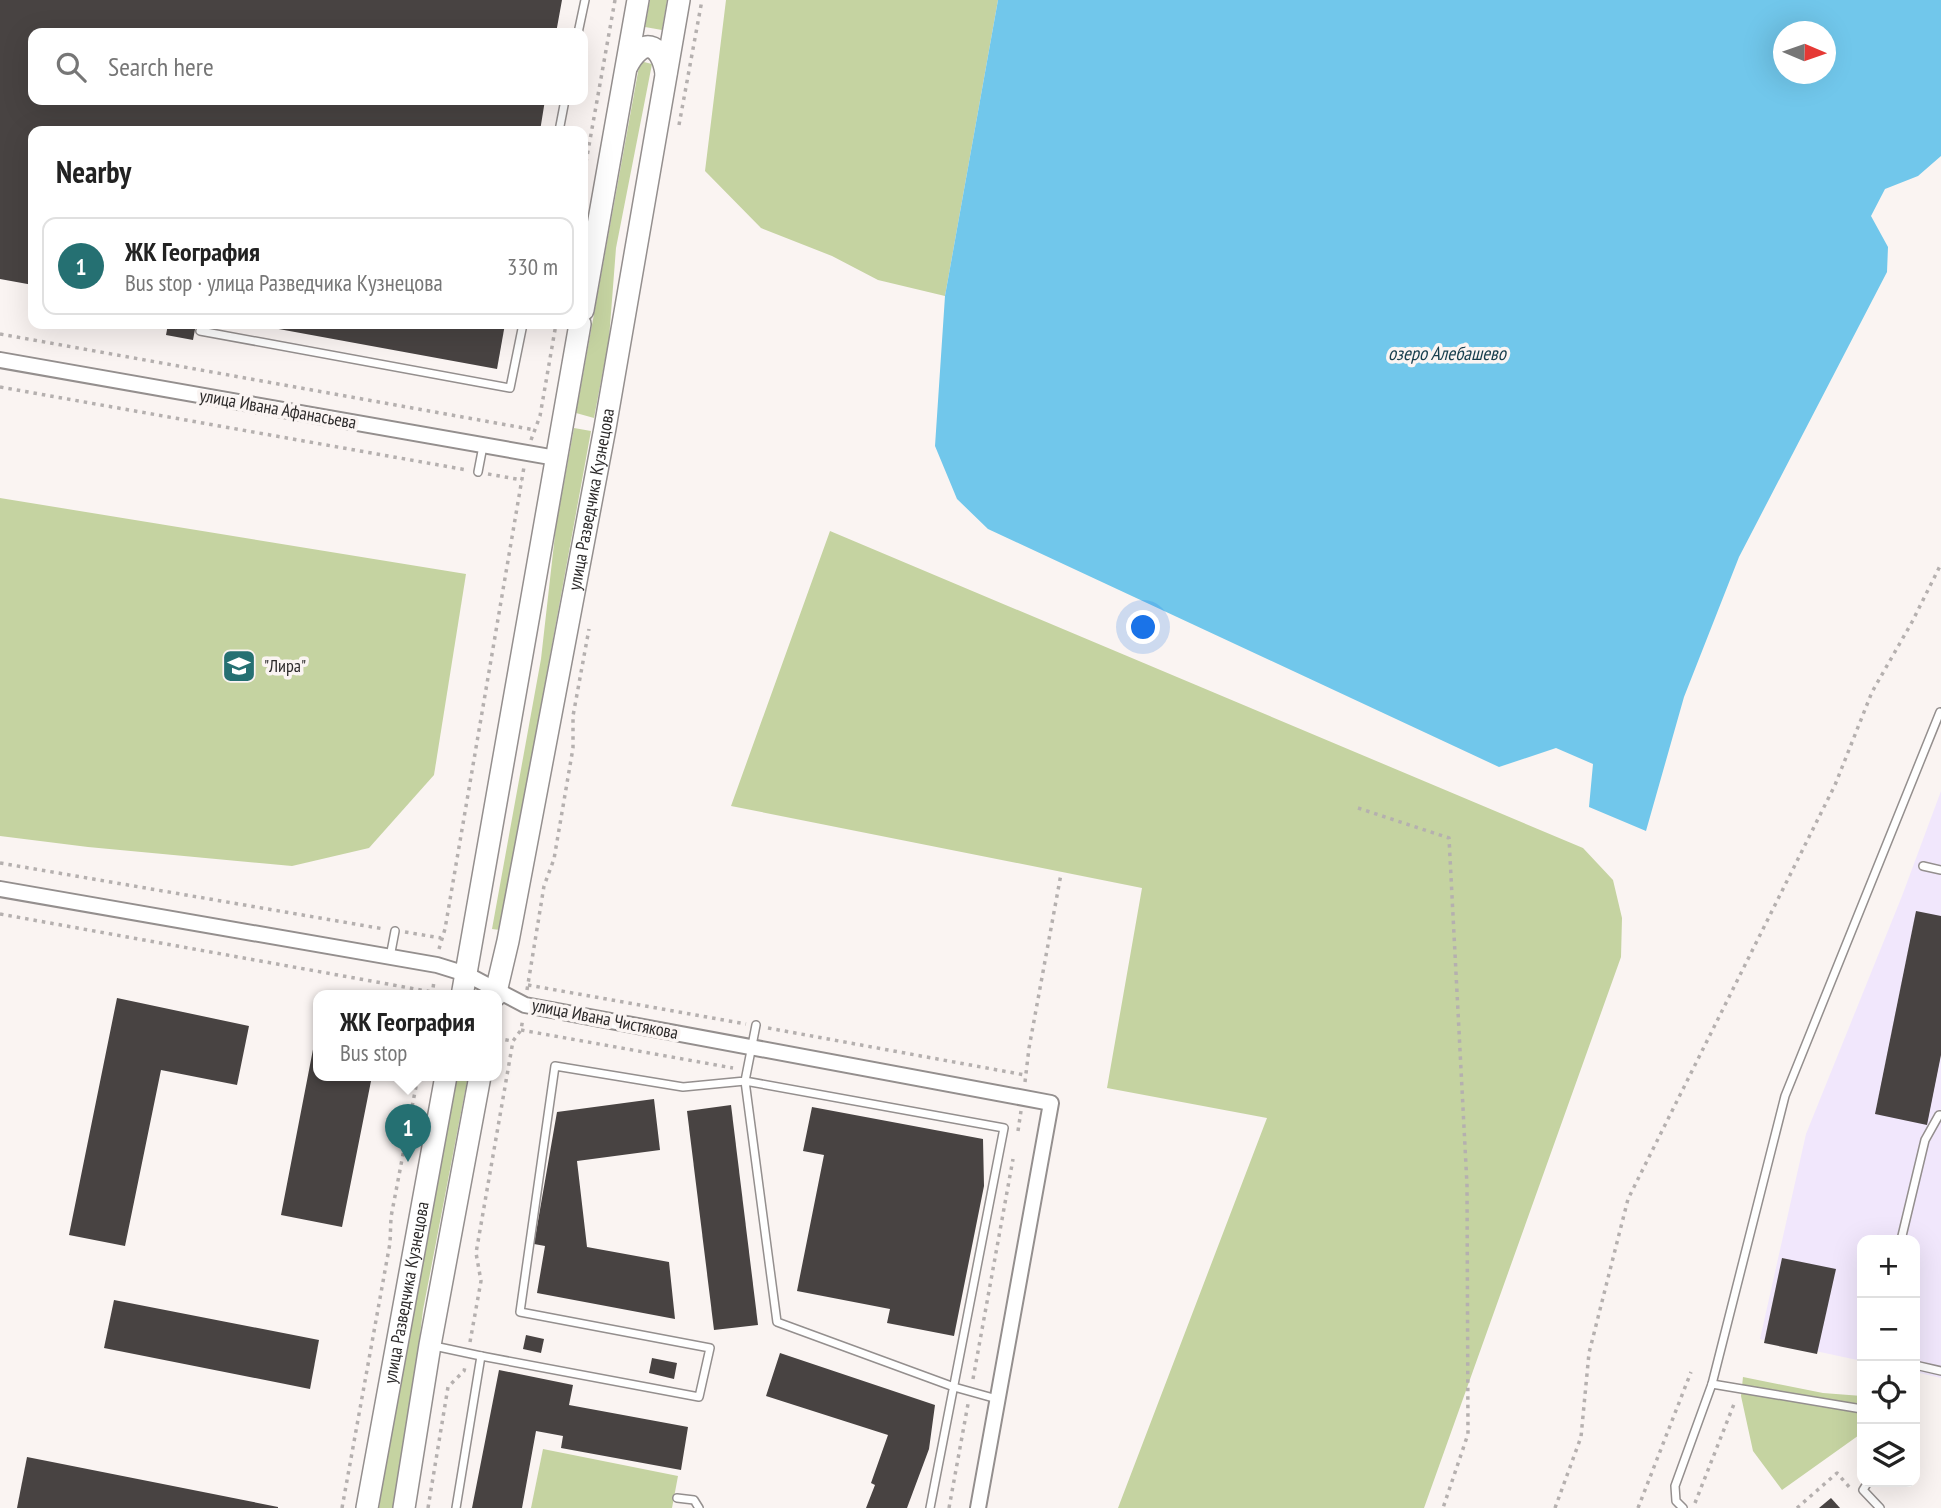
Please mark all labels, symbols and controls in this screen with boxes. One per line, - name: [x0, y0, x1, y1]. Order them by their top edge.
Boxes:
- north arrow: [1773, 21, 1836, 84]
- search box: [28, 28, 588, 105]
- icon: search: [52, 48, 90, 86]
- text: Search here: [108, 50, 214, 83]
- text: Nearby: [56, 152, 131, 191]
- text: ЖК География: [125, 235, 260, 268]
- text: 1: [76, 252, 87, 281]
- text: 330 m: [507, 252, 558, 281]
- text: Bus stop · улица Разведчика Кузнецова: [125, 268, 443, 297]
- water label: озеро Алебашево: [1388, 341, 1508, 365]
- street label: улица Ивана Афанасьева: [198, 383, 358, 434]
- street label: улица Разведчика Кузнецова: [563, 406, 619, 592]
- your location: [1126, 610, 1160, 644]
- school or university icon: "Лира": [220, 647, 258, 685]
- place label: "Лира": [264, 654, 306, 677]
- popup: [313, 990, 502, 1081]
- street label: улица Ивана Чистякова: [530, 993, 680, 1044]
- text: ЖК География: [340, 1005, 475, 1038]
- text: Bus stop: [340, 1038, 407, 1067]
- pin: 1: [385, 1104, 431, 1162]
- street label: улица Разведчика Кузнецова: [378, 1200, 434, 1385]
- map controls: [1857, 1235, 1920, 1487]
- button: +: [1857, 1235, 1920, 1298]
- button: −: [1857, 1298, 1920, 1361]
- button: locate: [1857, 1361, 1920, 1424]
- button: layers: [1857, 1424, 1920, 1487]

